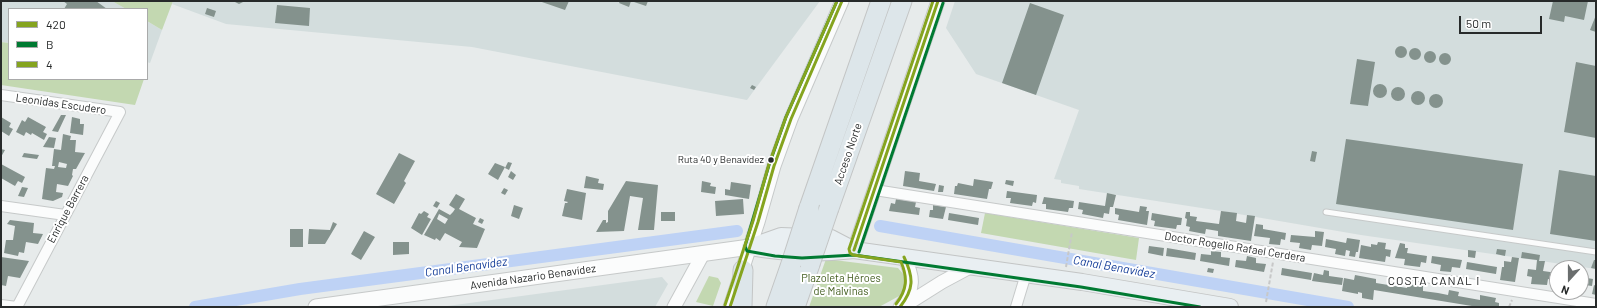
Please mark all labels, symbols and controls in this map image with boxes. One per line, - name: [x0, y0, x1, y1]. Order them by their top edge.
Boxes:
- legend: [8, 8, 148, 80]
- scale bar: [1461, 8, 1544, 34]
- text: 50 m: [1466, 16, 1491, 30]
- text: 420: [46, 17, 66, 31]
- text: B: [46, 37, 54, 51]
- text: 4: [46, 57, 53, 71]
- street label: Leonidas Escudero: [15, 91, 107, 117]
- street label: Acceso Norte: [831, 121, 865, 187]
- place label: Ruta 40 y Benavídez: [678, 154, 764, 166]
- marker: Ruta 40 y Benavídez: [766, 155, 776, 165]
- street label: Enrique Barrera: [44, 173, 92, 245]
- street label: Doctor Rogelio Rafael Cerdera: [1163, 229, 1307, 265]
- water label: Canal Benavídez: [1072, 253, 1156, 281]
- water label: Canal Benavídez: [424, 254, 508, 280]
- north arrow: [1549, 260, 1589, 300]
- street label: Avenida Nazario Benavídez: [469, 262, 597, 292]
- park label: Plazoleta Héroes de Malvinas: [801, 271, 881, 297]
- district label: COSTA CANAL I: [1388, 274, 1480, 288]
- text: N: [1559, 283, 1571, 298]

